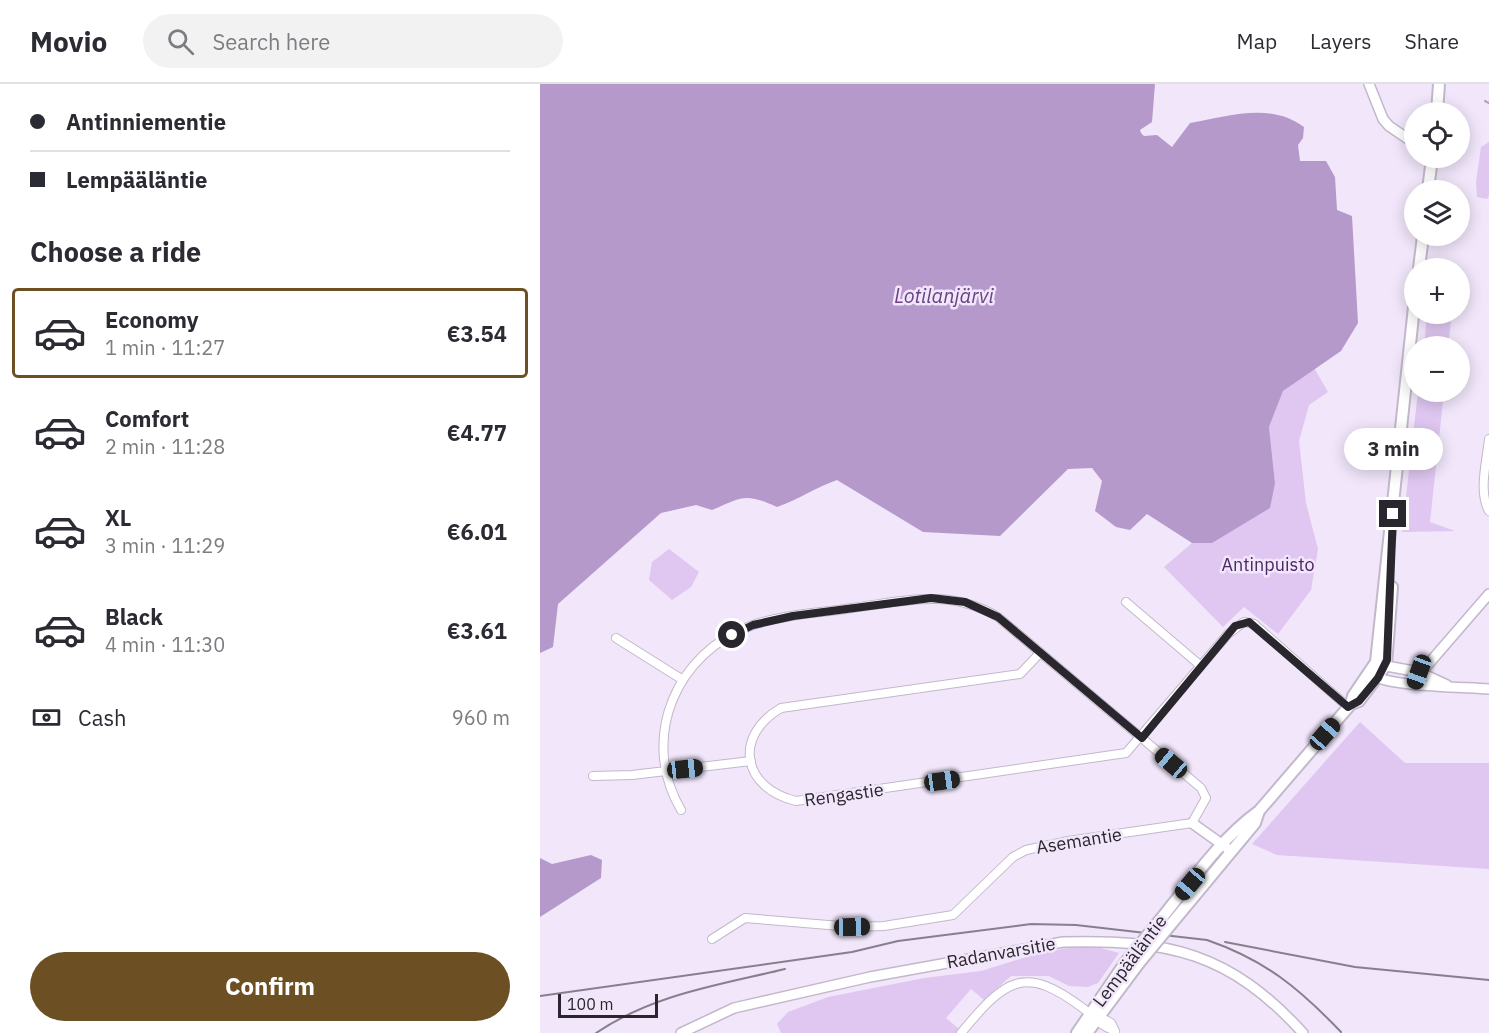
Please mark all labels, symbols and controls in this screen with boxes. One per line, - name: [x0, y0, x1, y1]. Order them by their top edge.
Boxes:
- search box: [143, 14, 563, 68]
- text: Movio: [30, 23, 107, 60]
- icon: search: [164, 25, 197, 58]
- text: Search here: [212, 27, 330, 56]
- text: Map: [1237, 27, 1277, 55]
- text: Layers: [1310, 27, 1372, 55]
- text: Share: [1405, 27, 1459, 55]
- map controls: [1404, 102, 1470, 402]
- button: locate: [1404, 102, 1470, 168]
- text: Antinniementie: [66, 107, 226, 136]
- text: Lempääläntie: [66, 165, 207, 194]
- button: layers: [1404, 180, 1470, 246]
- text: Choose a ride: [30, 234, 201, 269]
- button: +: [1404, 258, 1470, 324]
- water label: Lotilanjärvi: [894, 282, 994, 309]
- text: Economy: [105, 305, 199, 334]
- icon: car: [33, 306, 87, 360]
- text: €3.54: [447, 319, 507, 348]
- text: 1 min · 11:27: [105, 334, 225, 361]
- button: −: [1404, 336, 1470, 402]
- text: Comfort: [105, 404, 189, 433]
- icon: car: [33, 405, 87, 459]
- text: €4.77: [447, 418, 507, 447]
- callout: 3 min: [1344, 427, 1442, 469]
- text: 2 min · 11:28: [105, 433, 225, 460]
- text: 3 min: [1367, 435, 1420, 462]
- route end: [1379, 500, 1406, 527]
- text: XL: [105, 503, 131, 532]
- icon: car: [33, 504, 87, 558]
- text: €6.01: [447, 517, 507, 546]
- text: 3 min · 11:29: [105, 532, 225, 559]
- park label: Antinpuisto: [1222, 553, 1314, 576]
- text: Black: [105, 602, 163, 631]
- icon: car: [33, 603, 87, 657]
- text: €3.61: [447, 616, 507, 645]
- route start: [718, 621, 745, 648]
- text: 4 min · 11:30: [105, 631, 225, 658]
- car: [1404, 652, 1434, 692]
- icon: cash: [30, 701, 63, 734]
- text: Cash: [78, 703, 127, 732]
- text: 960 m: [452, 704, 510, 731]
- car: [1306, 715, 1344, 753]
- car: [1151, 745, 1191, 781]
- car: [666, 758, 704, 780]
- car: [923, 770, 961, 792]
- street label: Rengastie: [803, 778, 885, 811]
- street label: Asemantie: [1034, 822, 1124, 859]
- car: [1172, 864, 1208, 904]
- street label: Lempääläntie: [1087, 910, 1172, 1011]
- car: [834, 918, 870, 936]
- street label: Radanvarsitie: [945, 932, 1057, 973]
- button: Confirm: [30, 952, 510, 1021]
- scale bar: [558, 991, 658, 1018]
- text: 100 m: [567, 994, 614, 1014]

